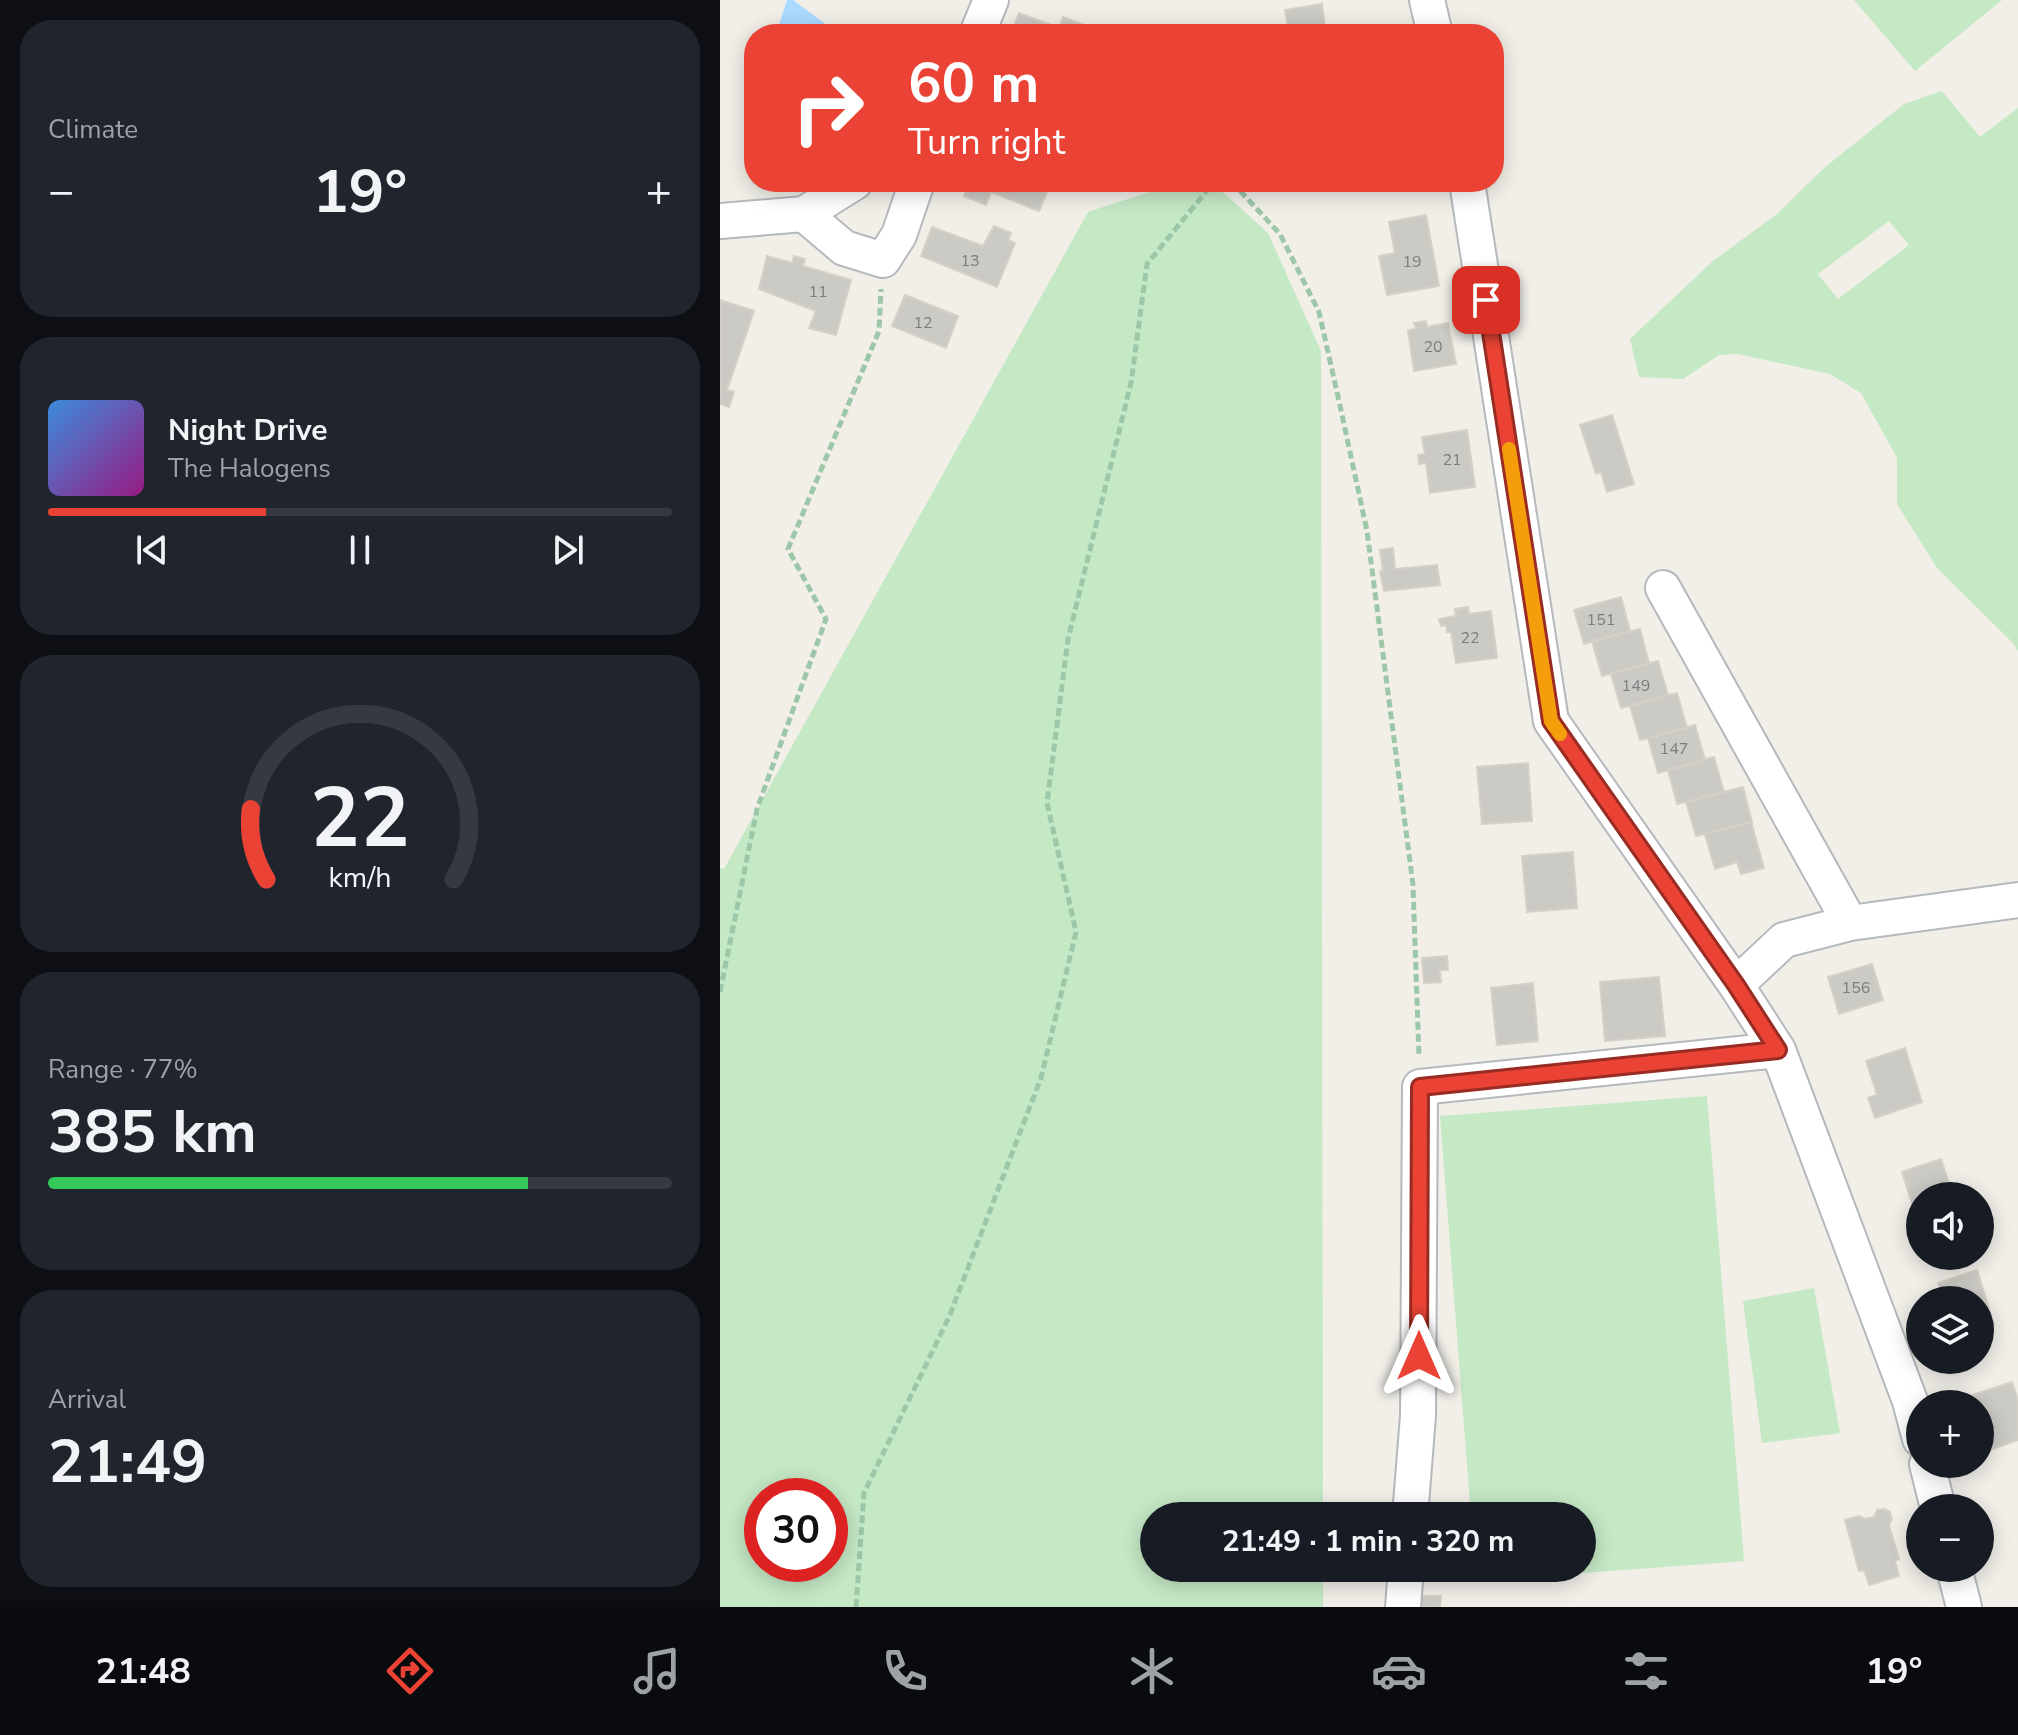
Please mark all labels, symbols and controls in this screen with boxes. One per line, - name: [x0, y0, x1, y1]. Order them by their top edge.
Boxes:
- text: 60 m: [908, 45, 1039, 122]
- icon: right: [776, 56, 880, 160]
- text: Climate: [48, 112, 138, 147]
- text: Turn right: [908, 118, 1065, 167]
- text: 19°: [313, 151, 407, 233]
- text: −: [48, 162, 74, 222]
- text: +: [646, 162, 672, 222]
- house number: 13: [960, 250, 980, 272]
- house number: 19: [1402, 251, 1422, 273]
- pin: [1452, 266, 1520, 334]
- icon: arrive: [1464, 278, 1508, 322]
- house number: 11: [808, 281, 828, 303]
- house number: 12: [913, 312, 933, 334]
- house number: 20: [1423, 336, 1443, 358]
- text: Night Drive: [168, 410, 327, 451]
- house number: 21: [1442, 449, 1462, 471]
- text: The Halogens: [168, 451, 331, 486]
- icon: previous: [130, 528, 174, 572]
- icon: pause: [338, 528, 382, 572]
- icon: next: [546, 528, 590, 572]
- house number: 151: [1587, 609, 1615, 631]
- house number: 22: [1460, 627, 1480, 649]
- house number: 149: [1622, 675, 1650, 697]
- house number: 147: [1660, 738, 1688, 760]
- text: 22: [310, 761, 410, 874]
- text: km/h: [329, 858, 391, 897]
- house number: 156: [1842, 977, 1870, 999]
- text: Range · 77%: [48, 1052, 198, 1087]
- text: 385 km: [48, 1091, 257, 1173]
- map controls: [1906, 1182, 1994, 1582]
- button: sound: [1906, 1182, 1994, 1270]
- button: layers: [1906, 1286, 1994, 1374]
- position arrow: [1377, 1314, 1461, 1398]
- text: Arrival: [48, 1382, 126, 1417]
- button: +: [1906, 1390, 1994, 1478]
- text: 21:49: [48, 1421, 207, 1503]
- speed limit sign: 30: [744, 1478, 848, 1582]
- button: −: [1906, 1494, 1994, 1582]
- text: 21:49 · 1 min · 320 m: [1222, 1521, 1514, 1562]
- icon: directions: [382, 1643, 438, 1699]
- icon: music: [629, 1643, 685, 1699]
- icon: phone: [877, 1643, 933, 1699]
- icon: climate: [1124, 1643, 1180, 1699]
- icon: car: [1371, 1643, 1427, 1699]
- icon: filters: [1618, 1643, 1674, 1699]
- text: 21:48: [96, 1647, 191, 1696]
- text: 19°: [1865, 1647, 1922, 1696]

